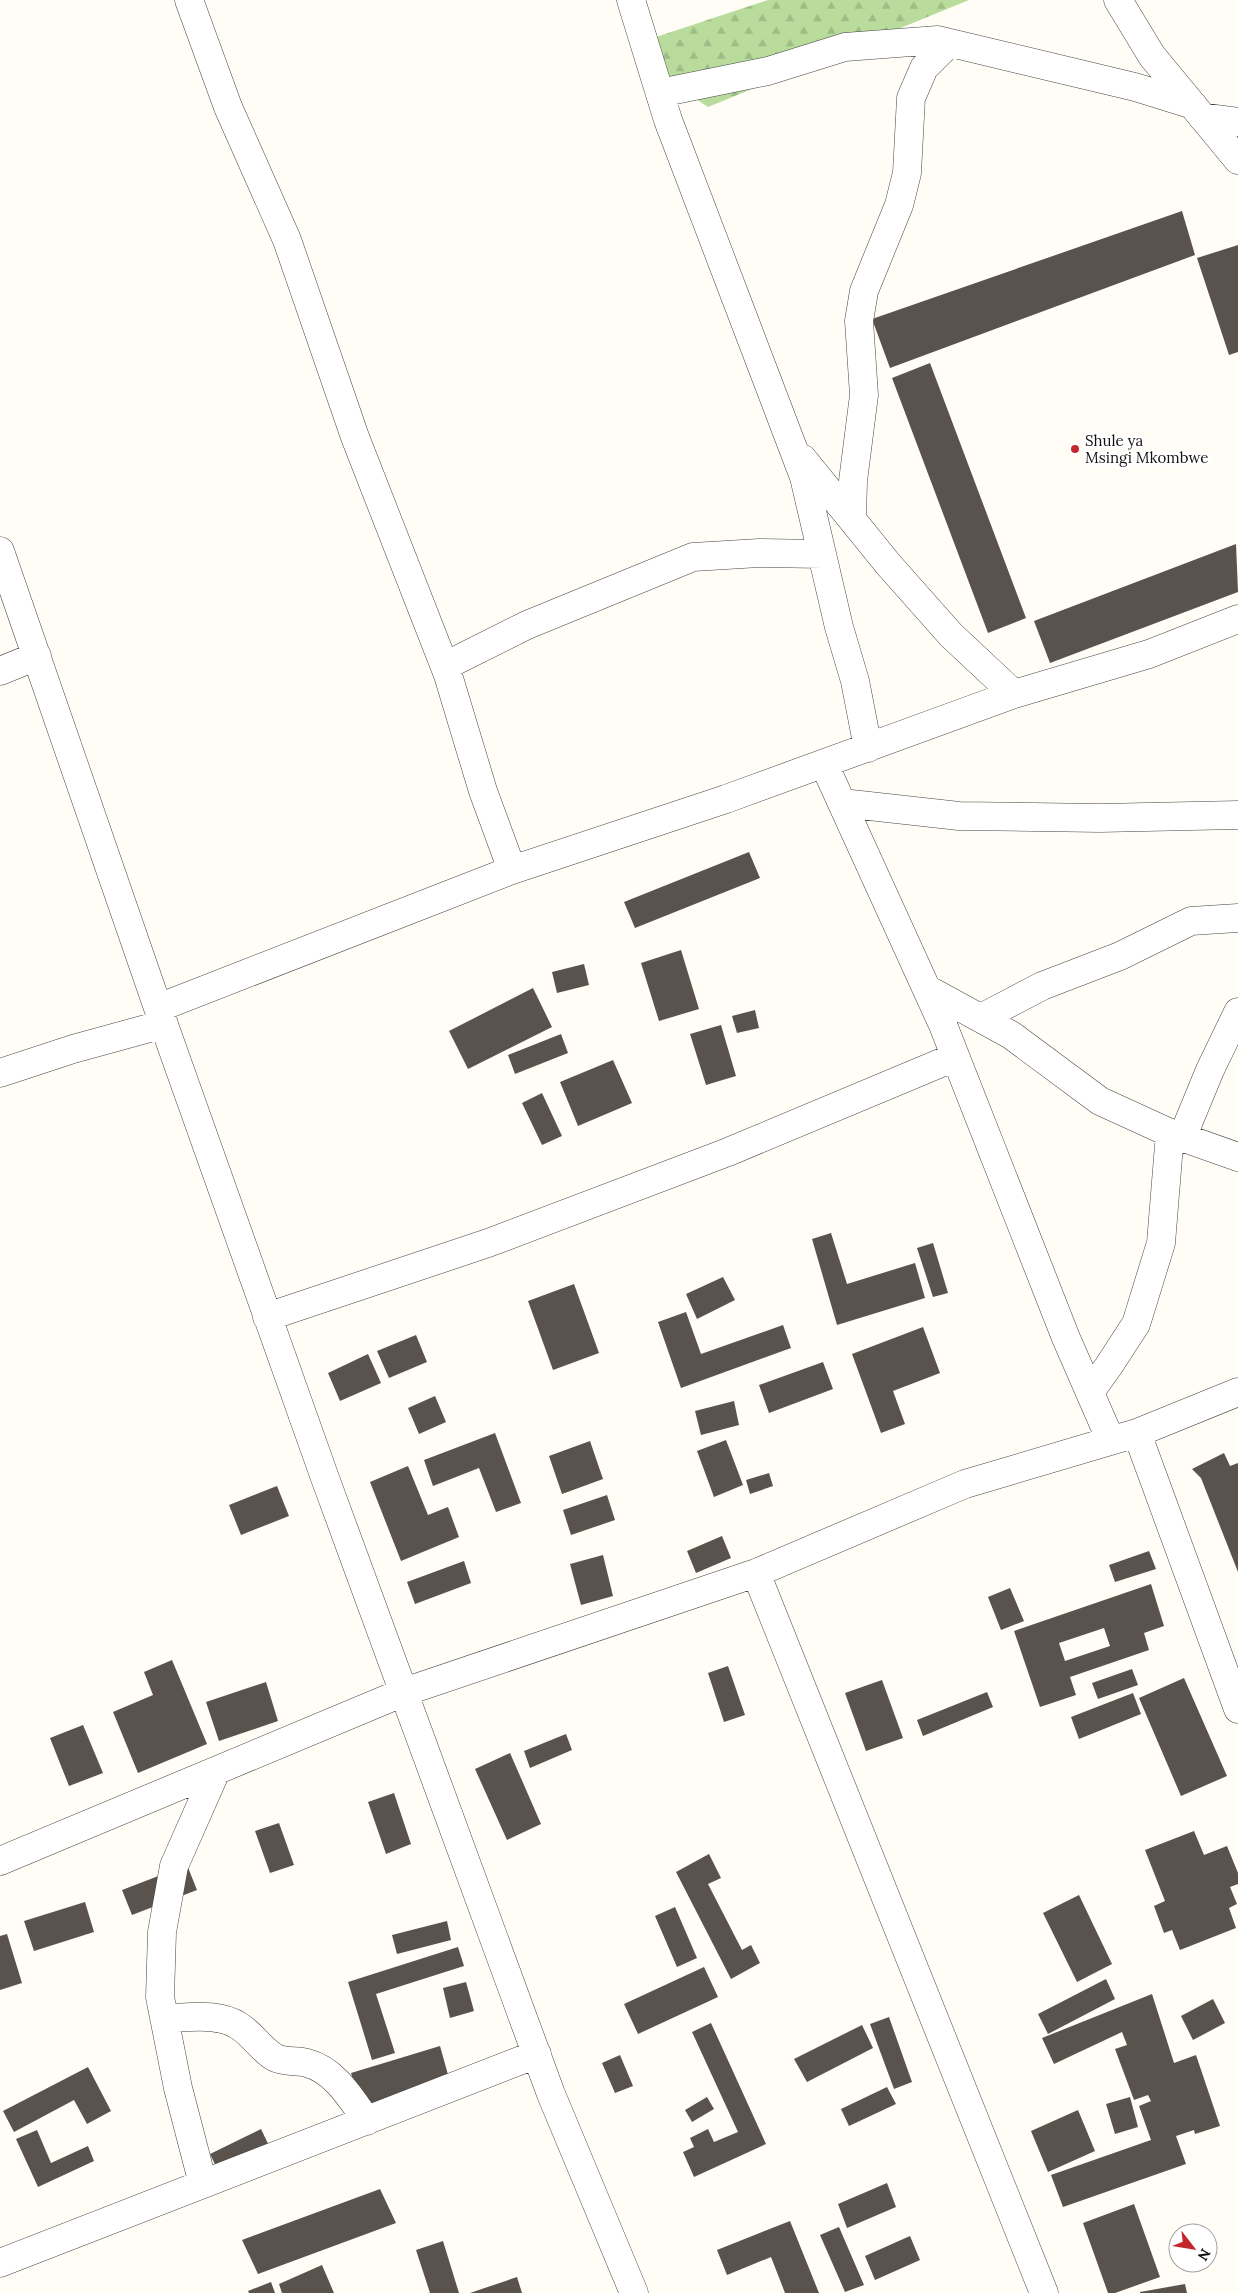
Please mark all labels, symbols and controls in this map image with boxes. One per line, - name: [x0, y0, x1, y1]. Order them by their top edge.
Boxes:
- place label: Shule ya Msingi Mkombwe: [1085, 431, 1208, 467]
- marker: Shule ya Msingi Mkombwe: [1069, 443, 1081, 455]
- north arrow: [1168, 2223, 1218, 2273]
- text: N: [1194, 2245, 1215, 2264]

